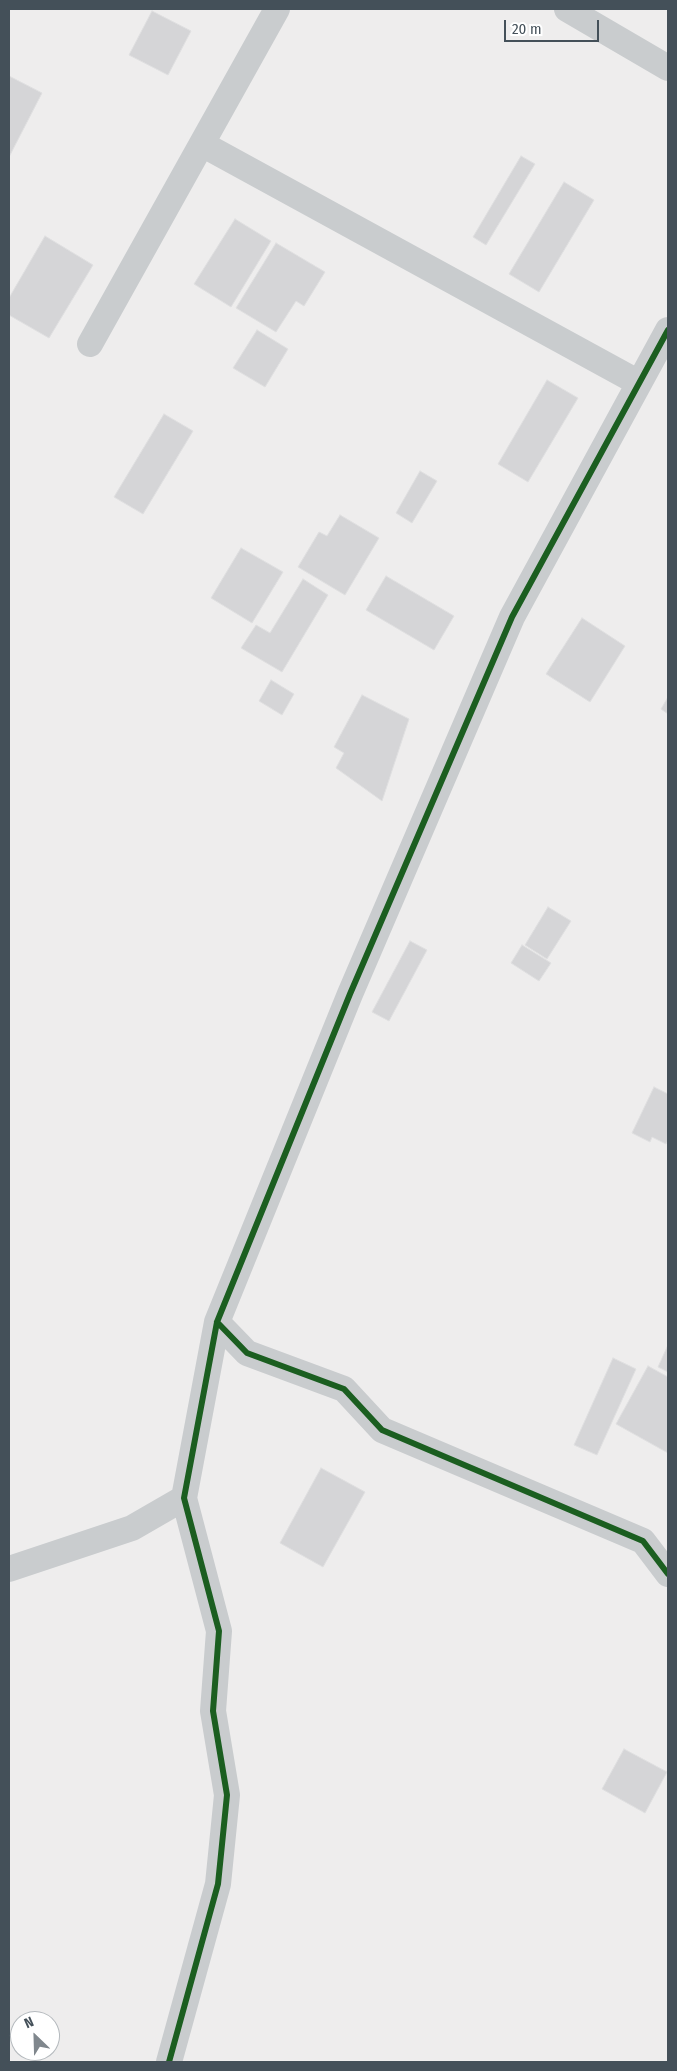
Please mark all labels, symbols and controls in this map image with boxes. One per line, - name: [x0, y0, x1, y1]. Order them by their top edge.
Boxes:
- scale bar: [507, 10, 602, 42]
- text: 20 m: [512, 20, 542, 38]
- north arrow: [10, 2011, 60, 2061]
- text: N: [22, 2013, 36, 2032]

